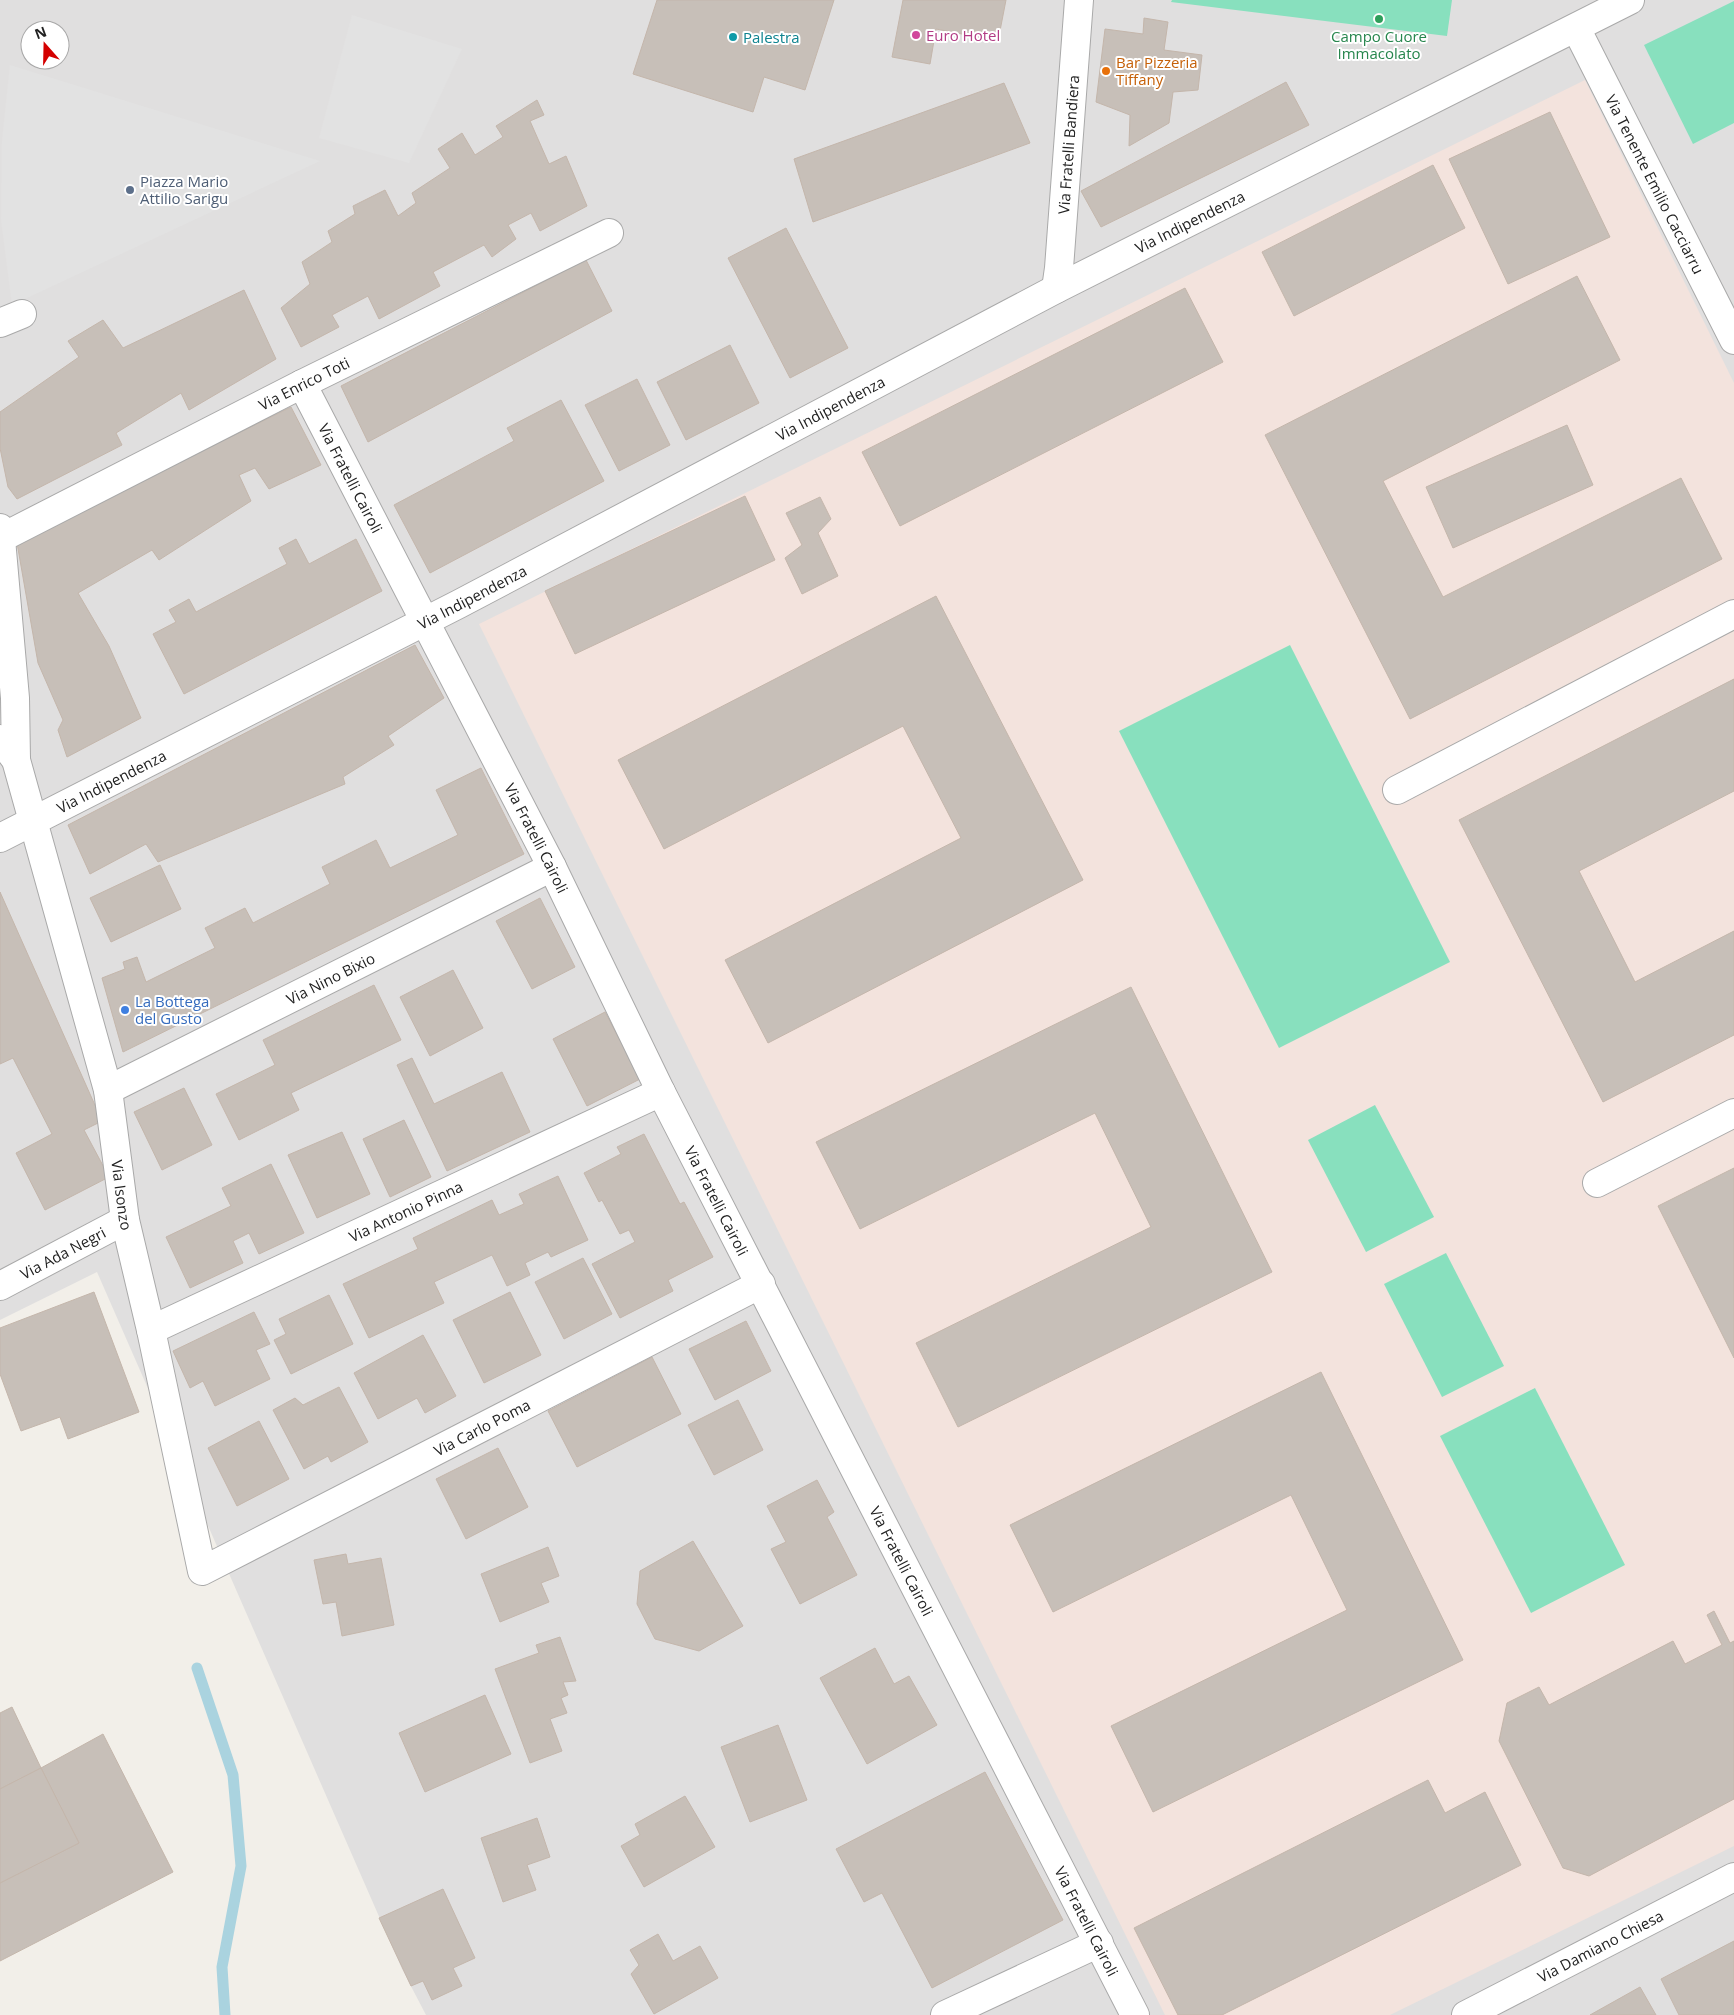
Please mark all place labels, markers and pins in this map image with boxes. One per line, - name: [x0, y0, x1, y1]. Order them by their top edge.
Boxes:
- marker: Campo Cuore Immacolato: [1373, 13, 1385, 25]
- place label: Euro Hotel: [926, 25, 1000, 45]
- place label: Campo Cuore Immacolato: [1331, 26, 1427, 63]
- place label: Palestra: [743, 27, 800, 47]
- marker: Euro Hotel: [910, 29, 922, 41]
- marker: Palestra: [727, 31, 739, 43]
- place label: Bar Pizzeria Tiffany: [1116, 52, 1198, 89]
- marker: Bar Pizzeria Tiffany: [1100, 65, 1112, 77]
- place label: Piazza Mario Attilio Sarigu: [140, 171, 228, 208]
- marker: Piazza Mario Attilio Sarigu: [124, 184, 136, 196]
- place label: La Bottega del Gusto: [135, 991, 209, 1028]
- marker: La Bottega del Gusto: [119, 1004, 131, 1016]

